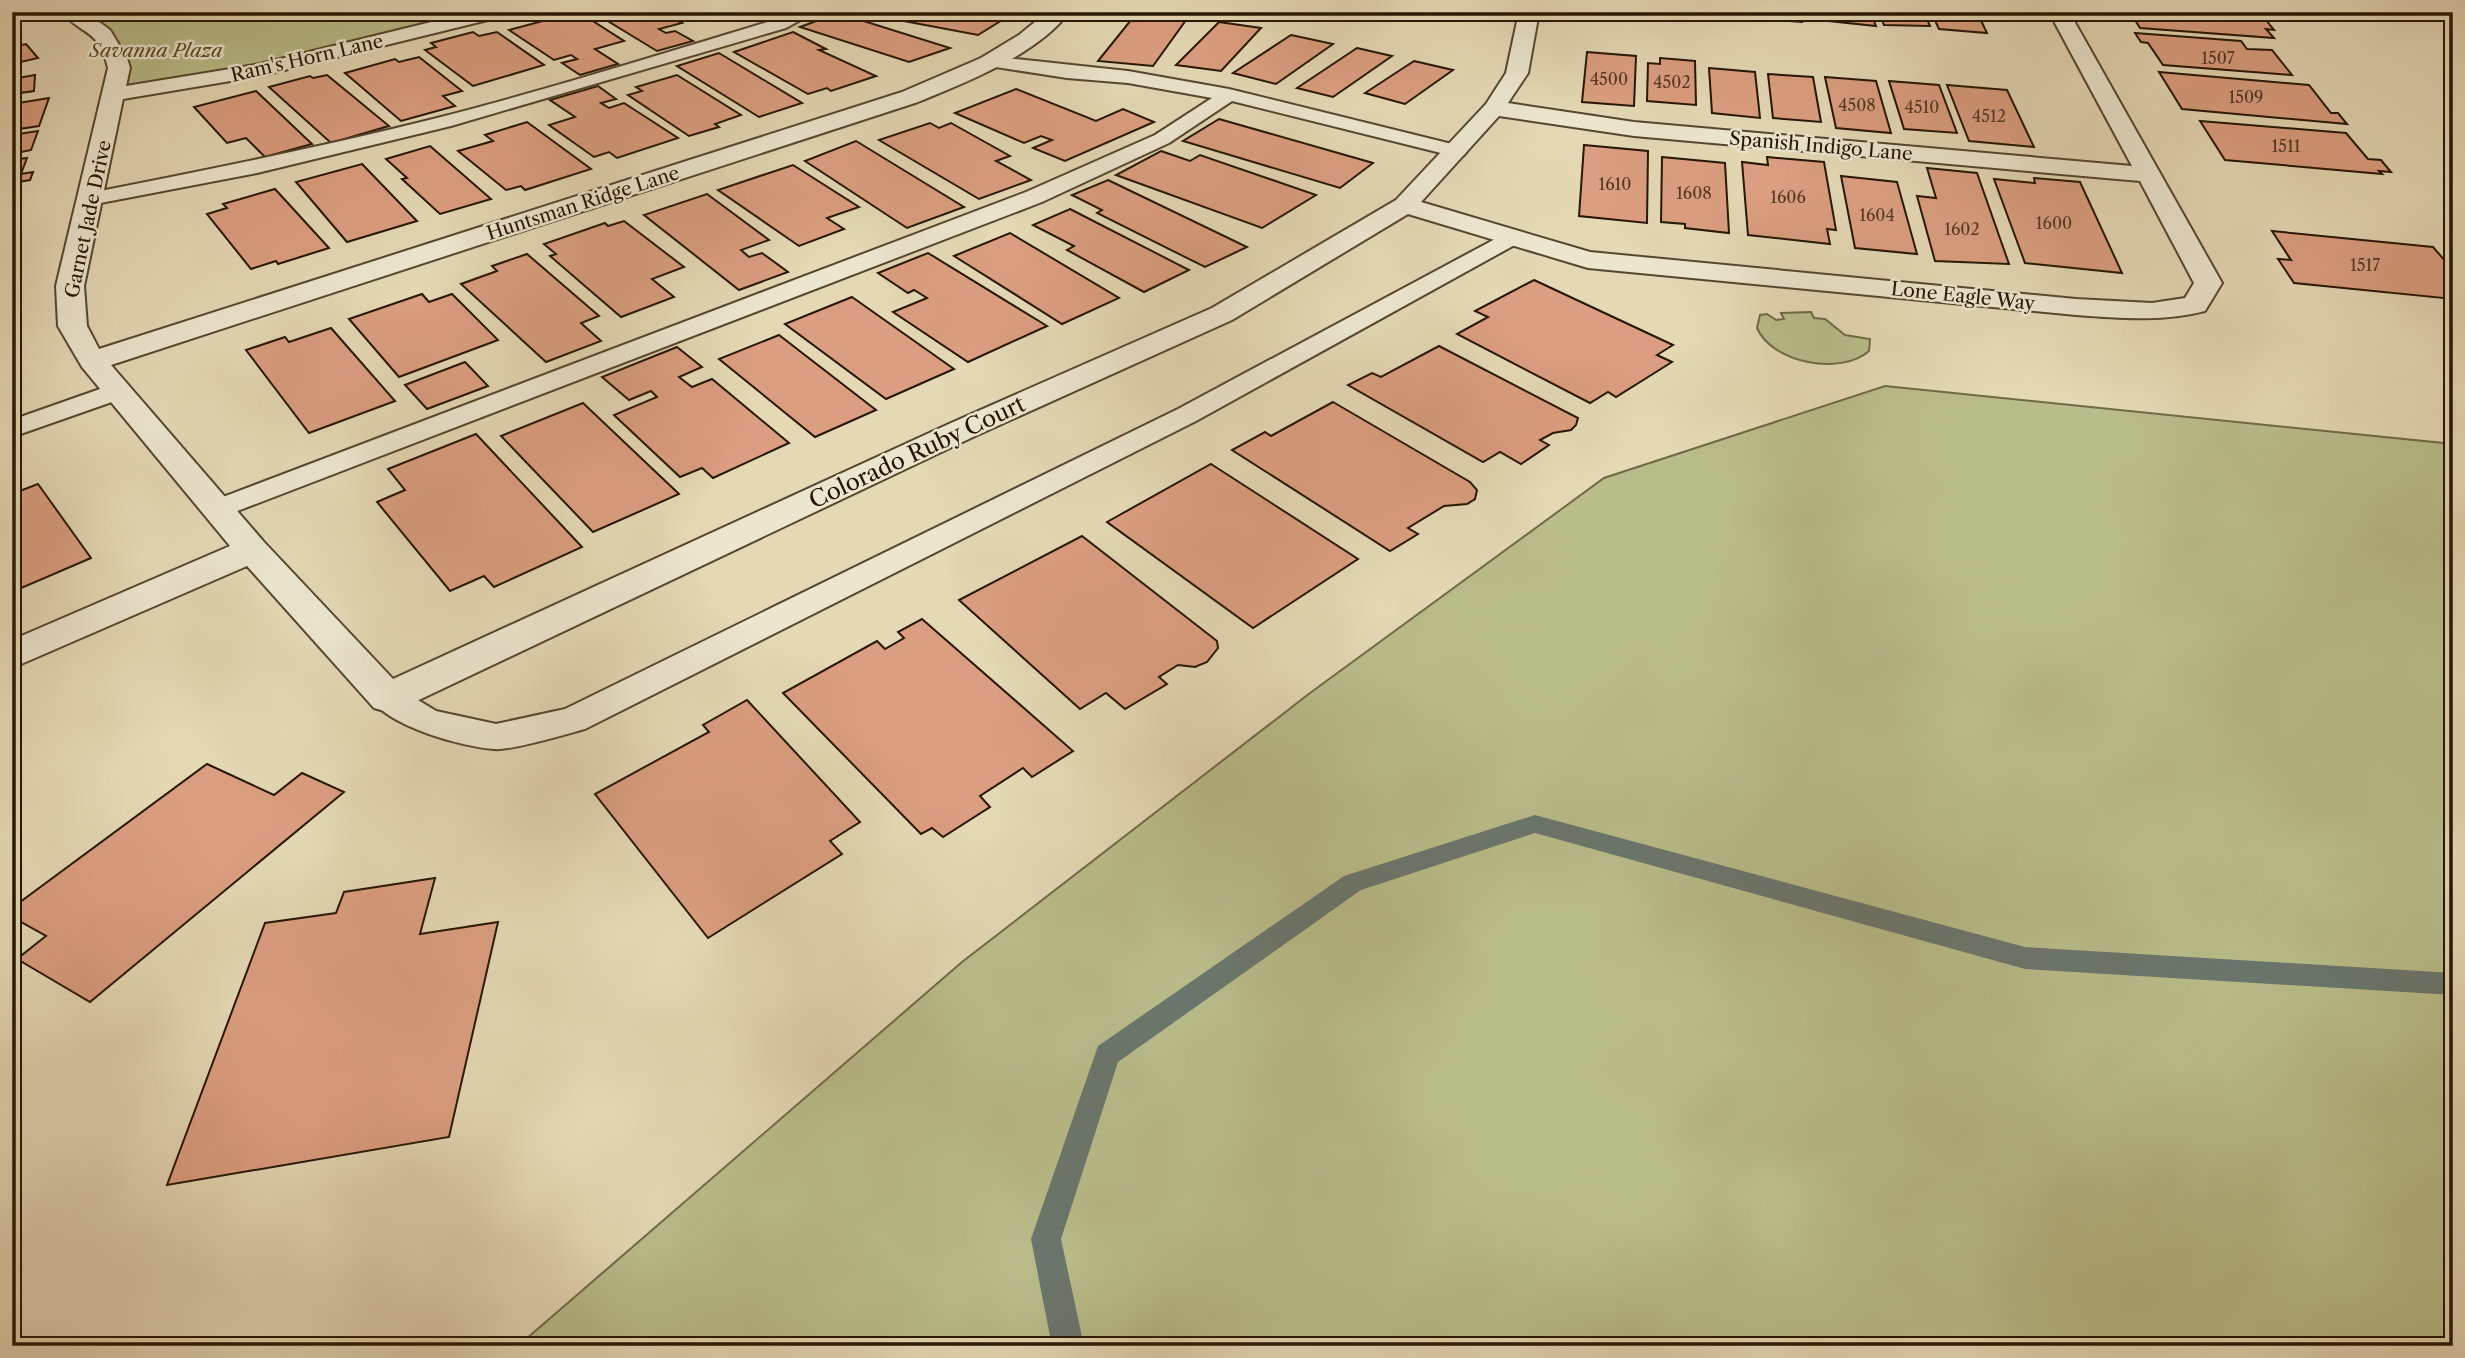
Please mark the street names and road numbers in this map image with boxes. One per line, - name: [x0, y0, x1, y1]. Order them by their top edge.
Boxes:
- street label: Ram's Horn Lane: [228, 29, 386, 87]
- street label: Spanish Indigo Lane: [1728, 127, 1914, 165]
- street label: Garnet Jade Drive: [60, 138, 116, 300]
- street label: Huntsman Ridge Lane: [484, 161, 682, 245]
- street label: Lone Eagle Way: [1890, 277, 2037, 315]
- street label: Colorado Ruby Court: [805, 390, 1029, 514]

